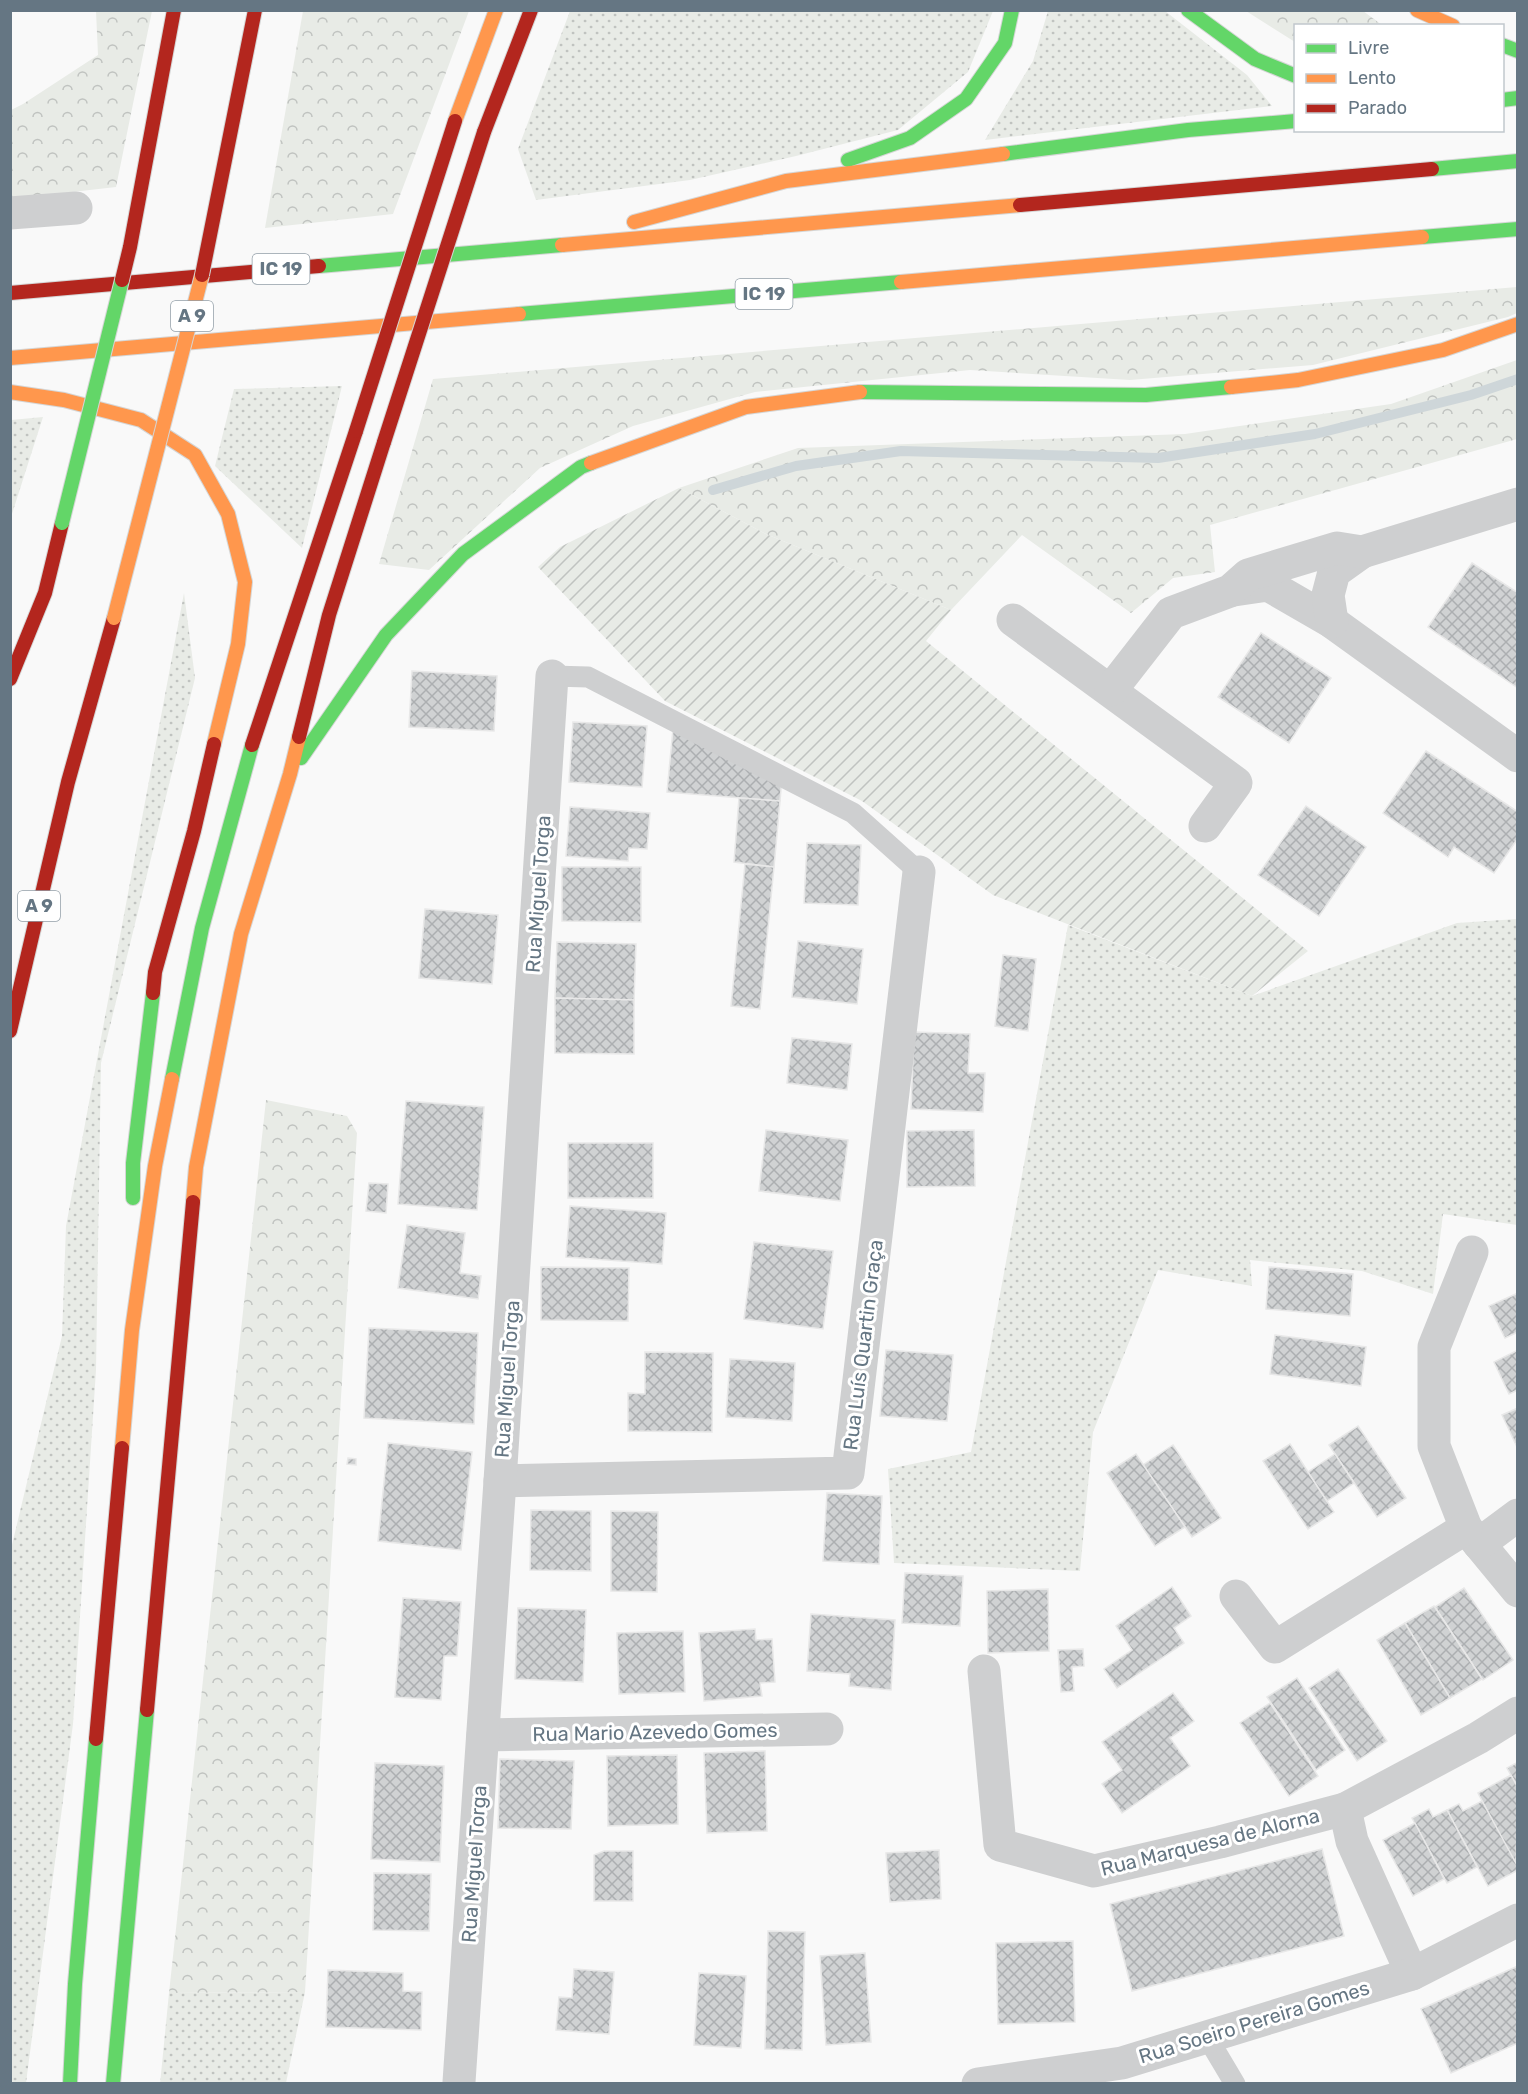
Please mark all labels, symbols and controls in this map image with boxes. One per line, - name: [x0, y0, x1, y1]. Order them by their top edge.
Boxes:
- legend: [1294, 24, 1504, 132]
- text: Livre: [1348, 37, 1389, 59]
- text: Lento: [1348, 67, 1396, 89]
- text: Parado: [1348, 97, 1407, 119]
- road number: IC 19: [252, 254, 310, 284]
- road number: IC 19: [736, 279, 792, 309]
- road number: A 9: [171, 301, 213, 331]
- street label: Rua Miguel Torga: [521, 814, 555, 974]
- road number: A 9: [18, 891, 60, 921]
- street label: Rua Luís Quartin Graça: [838, 1238, 888, 1452]
- street label: Rua Miguel Torga: [490, 1299, 524, 1459]
- street label: Rua Mario Azevedo Gomes: [532, 1718, 778, 1746]
- street label: Rua Miguel Torga: [457, 1784, 491, 1944]
- street label: Rua Marquesa de Alorna: [1098, 1803, 1322, 1881]
- street label: Rua Soeiro Pereira Gomes: [1136, 1975, 1372, 2069]

